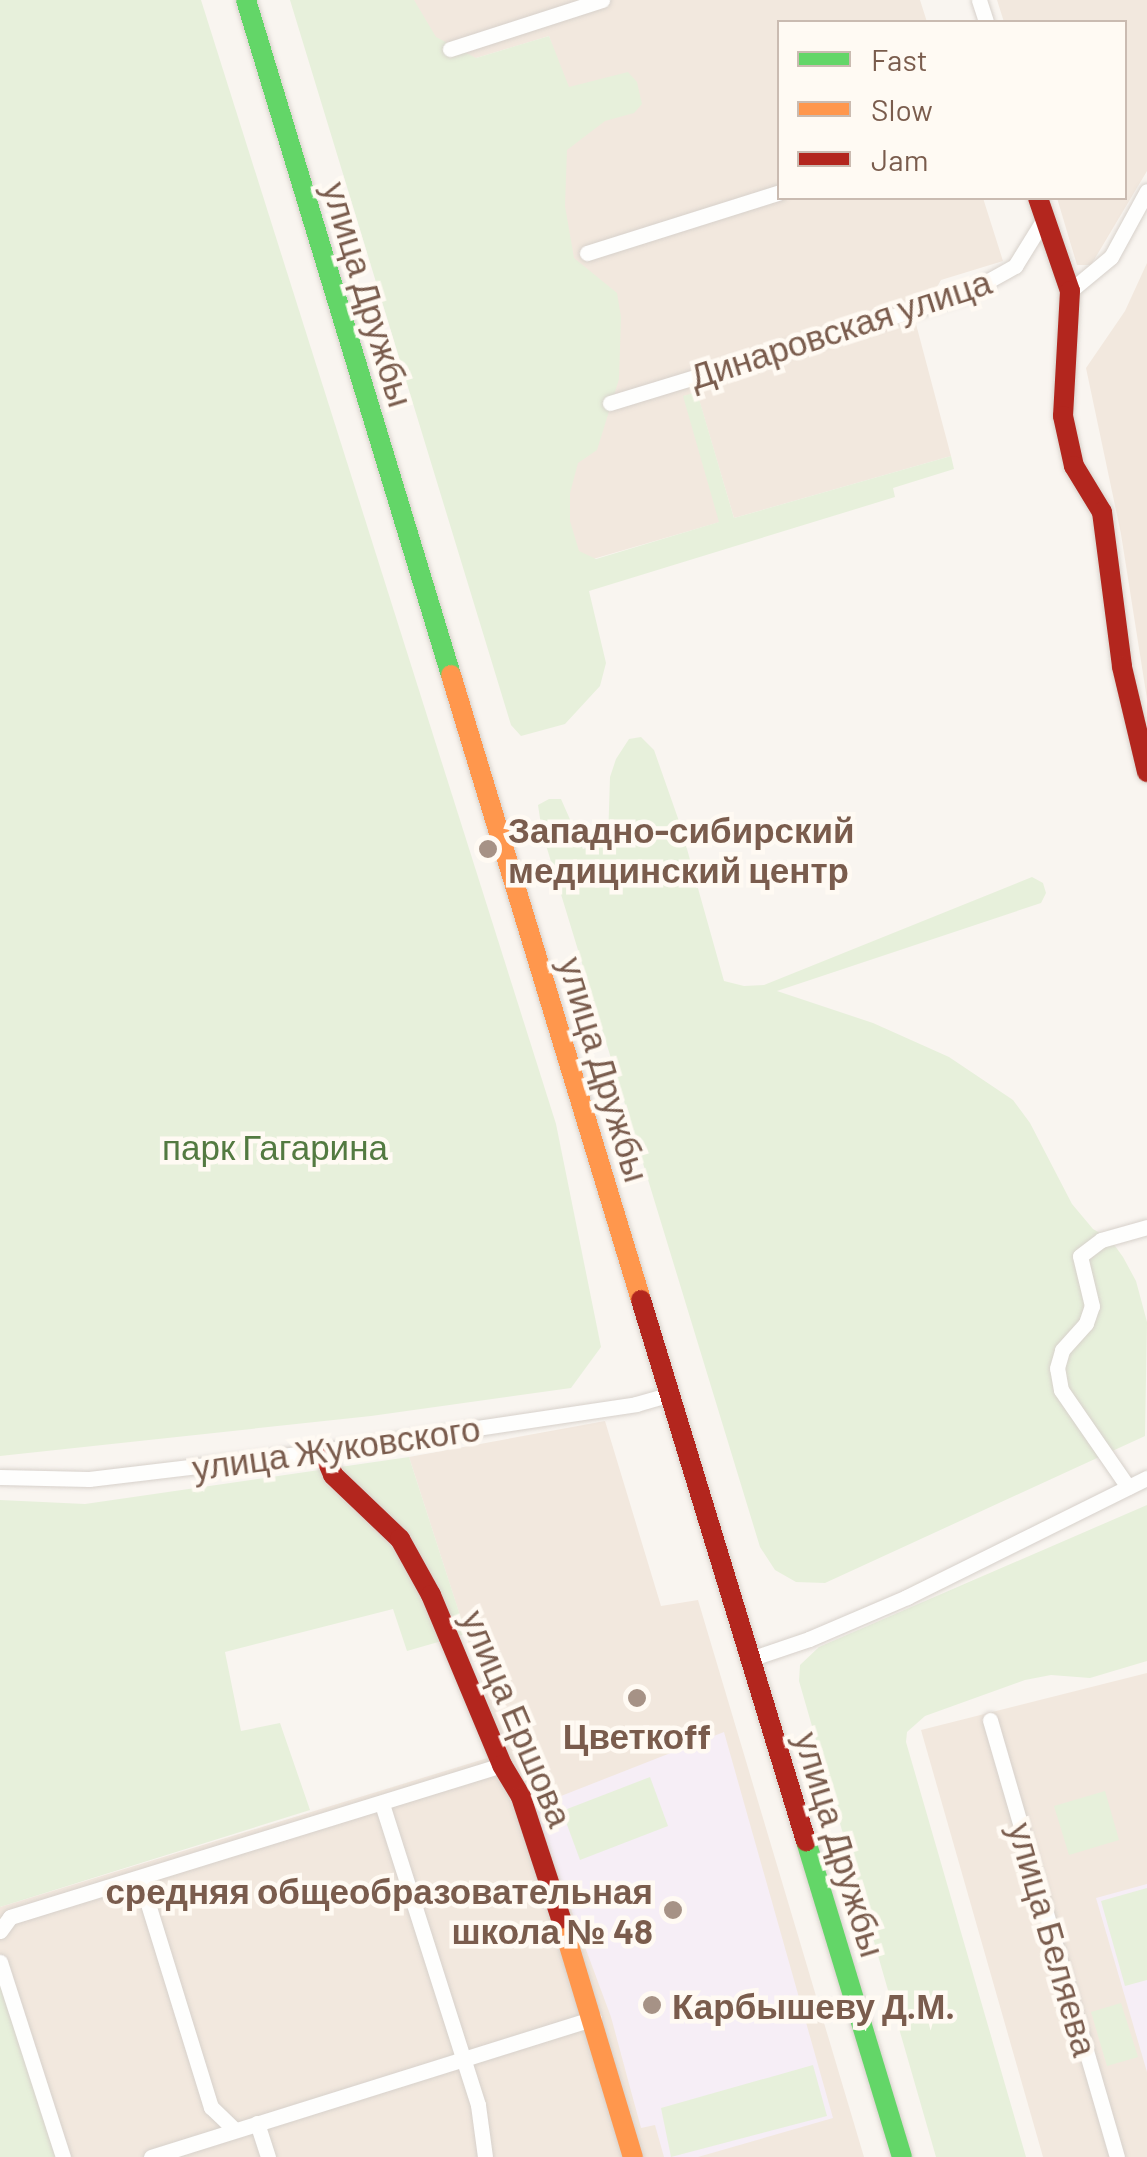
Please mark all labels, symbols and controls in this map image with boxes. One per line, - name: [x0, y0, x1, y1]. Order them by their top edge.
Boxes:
- legend: [777, 20, 1127, 200]
- text: Fast: [871, 41, 928, 77]
- text: Slow: [871, 91, 933, 127]
- text: Jam: [871, 141, 928, 177]
- street label: улица Дружбы: [315, 177, 423, 411]
- street label: Динаровская улица: [684, 259, 996, 397]
- place label: Западно-сибирский медицинский центр: [508, 808, 855, 890]
- marker: Западно-сибирский медицинский центр: [477, 838, 499, 860]
- street label: улица Дружбы: [551, 952, 659, 1186]
- park label: парк Гагарина: [162, 1125, 388, 1167]
- street label: улица Жуковского: [189, 1406, 483, 1488]
- street label: улица Ершова: [453, 1603, 583, 1833]
- marker: Цветкоff: [626, 1687, 648, 1709]
- place label: Цветкоff: [563, 1714, 711, 1756]
- street label: улица Дружбы: [787, 1727, 895, 1961]
- street label: улица Беляева: [1001, 1817, 1107, 2061]
- place label: средняя общеобразовательная школа № 48: [105, 1869, 653, 1951]
- marker: средняя общеобразовательная школа № 48: [662, 1899, 684, 1921]
- place label: Карбышеву Д.М.: [672, 1984, 955, 2026]
- marker: Карбышеву Д.М.: [641, 1994, 663, 2016]

